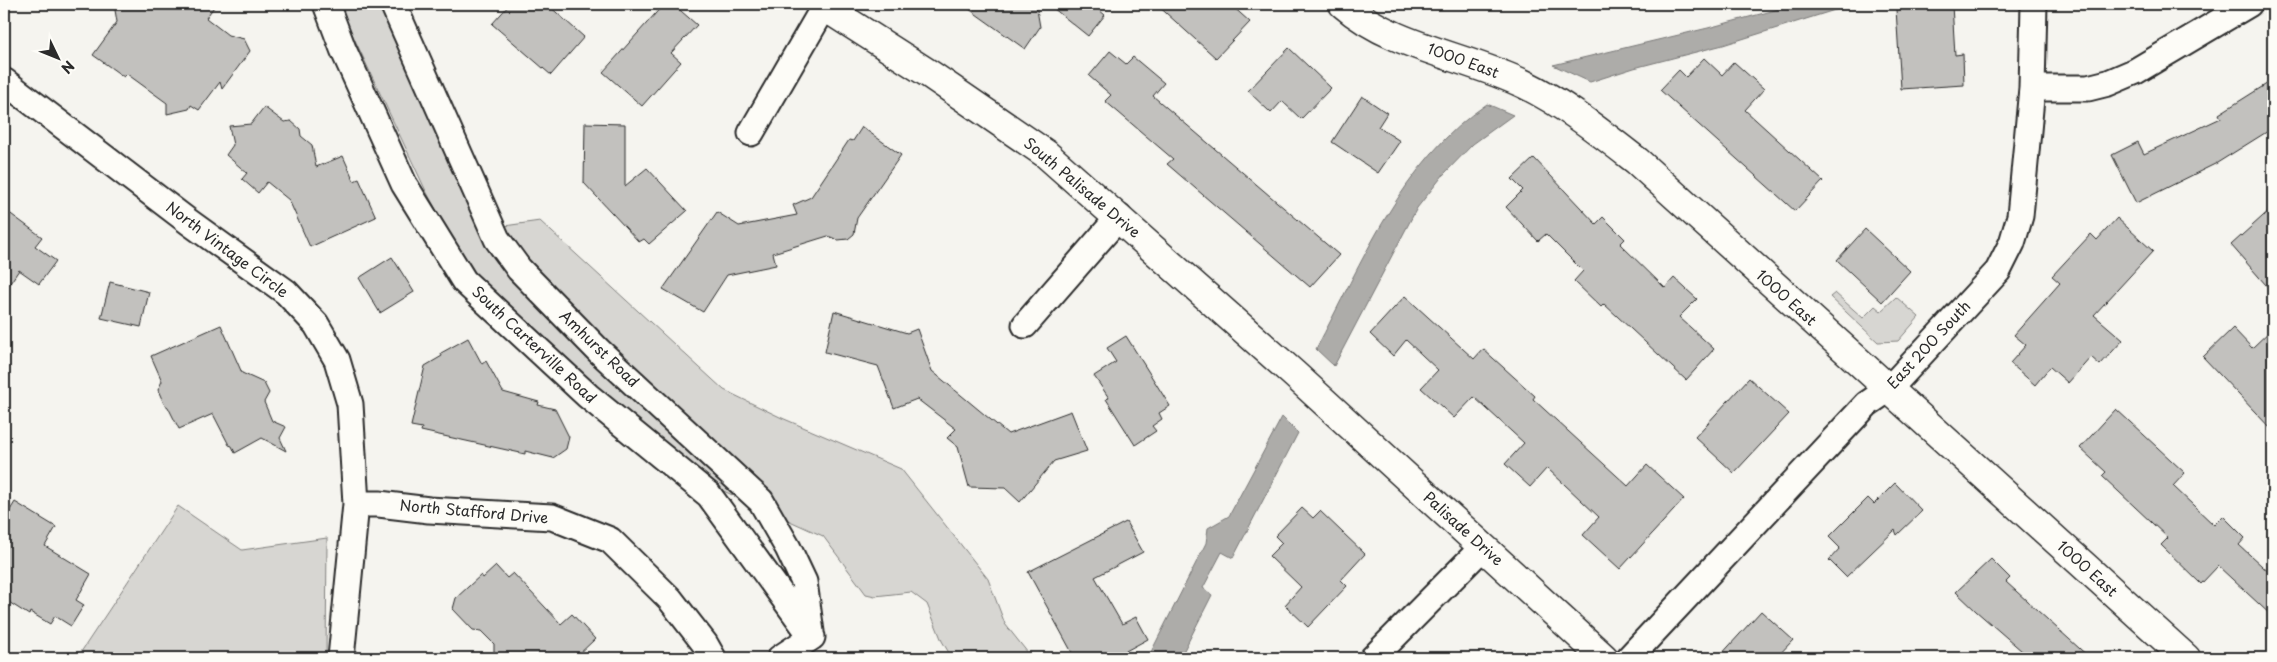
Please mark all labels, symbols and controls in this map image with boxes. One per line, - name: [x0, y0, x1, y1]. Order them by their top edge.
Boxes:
- north arrow: [32, 32, 82, 82]
- street label: 1000 East: [1425, 36, 1502, 83]
- text: N: [56, 56, 79, 78]
- street label: South Palisade Drive: [1020, 131, 1146, 243]
- street label: North Vintage Circle: [162, 195, 294, 303]
- street label: 1000 East: [1752, 263, 1822, 330]
- street label: South Carterville Road: [467, 280, 603, 408]
- street label: East 200 South: [1881, 295, 1975, 393]
- street label: Amhurst Road: [555, 304, 645, 392]
- street label: Palisade Drive: [1419, 485, 1509, 570]
- street label: North Stafford Drive: [399, 493, 549, 528]
- street label: 1000 East: [2053, 534, 2123, 601]

